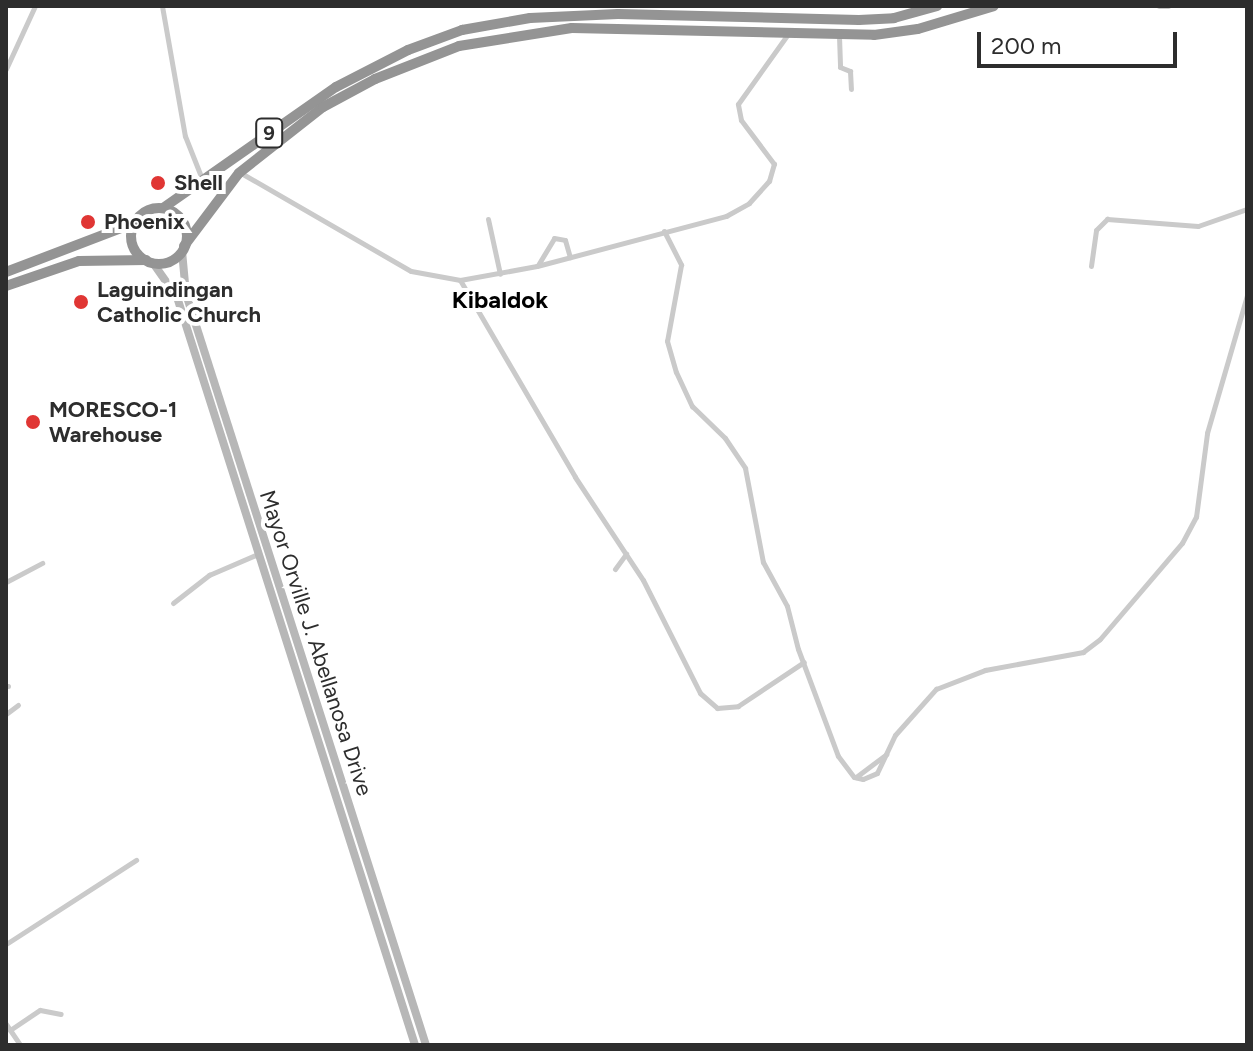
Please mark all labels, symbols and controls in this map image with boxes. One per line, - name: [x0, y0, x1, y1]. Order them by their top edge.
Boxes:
- scale bar: [981, 16, 1181, 66]
- text: 200 m: [991, 31, 1062, 60]
- road number: 9: [255, 117, 283, 149]
- place label: Shell: [174, 170, 223, 196]
- marker: Shell: [149, 174, 167, 192]
- place label: Phoenix: [104, 209, 185, 235]
- marker: Phoenix: [79, 213, 97, 231]
- place label: Laguindingan Catholic Church: [97, 276, 261, 328]
- district label: Kibaldok: [452, 286, 548, 314]
- marker: Laguindingan Catholic Church: [72, 293, 90, 311]
- place label: MORESCO-1 Warehouse: [49, 396, 177, 448]
- marker: MORESCO-1 Warehouse: [24, 413, 42, 431]
- street label: Mayor Orville J. Abellanosa Drive: [254, 487, 378, 799]

